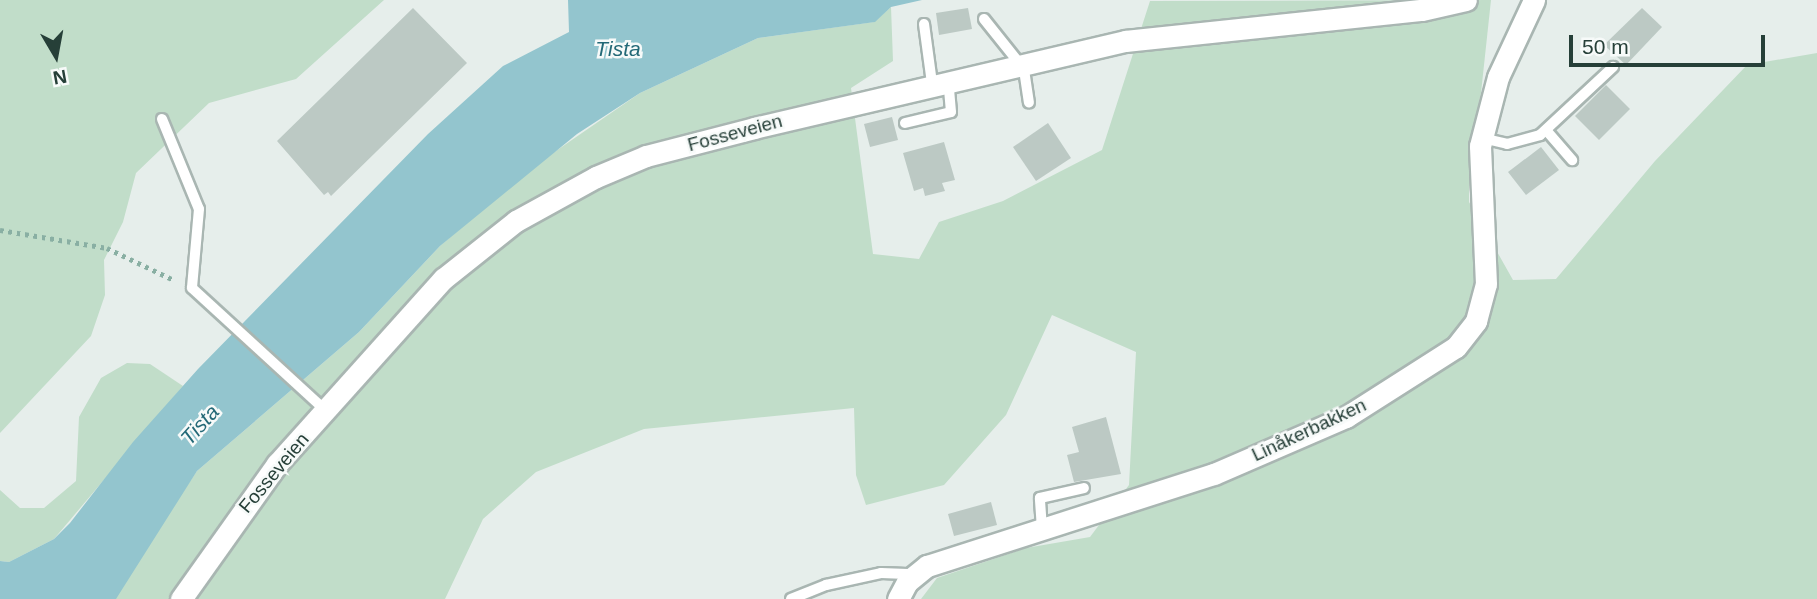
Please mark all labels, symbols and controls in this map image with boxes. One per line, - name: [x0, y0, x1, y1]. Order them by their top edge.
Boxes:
- north arrow: [21, 21, 91, 91]
- scale bar: [1572, 21, 1768, 65]
- text: 50 m: [1582, 35, 1629, 58]
- water label: Tista: [595, 36, 641, 62]
- text: N: [51, 66, 68, 89]
- street label: Fosseveien: [685, 109, 785, 157]
- street label: Linåkerbakken: [1248, 394, 1370, 466]
- water label: Tista: [175, 400, 225, 450]
- street label: Fosseveien: [234, 428, 314, 518]

